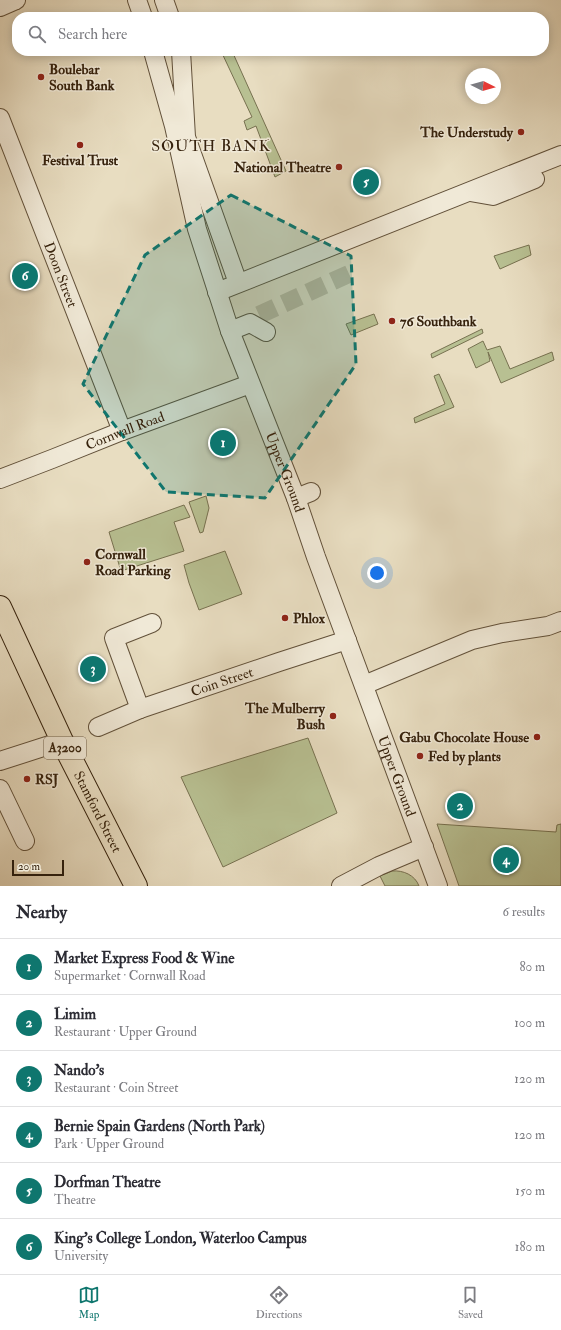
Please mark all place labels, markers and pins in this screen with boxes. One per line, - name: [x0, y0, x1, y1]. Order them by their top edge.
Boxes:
- place label: Boulebar South Bank: [49, 61, 115, 94]
- marker: Boulebar South Bank: [36, 72, 46, 82]
- place label: The Understudy: [419, 124, 514, 142]
- marker: The Understudy: [516, 127, 526, 137]
- marker: Festival Trust: [75, 140, 85, 150]
- place label: Festival Trust: [42, 152, 119, 169]
- place label: National Theatre: [233, 159, 331, 176]
- marker: National Theatre: [334, 162, 344, 172]
- pin: 5: [353, 167, 379, 197]
- pin: 6: [12, 261, 38, 291]
- place label: 76 Southbank: [400, 313, 477, 330]
- marker: 76 Southbank: [387, 316, 397, 326]
- pin: 1: [210, 428, 236, 458]
- place label: Cornwall Road Parking: [95, 546, 172, 580]
- marker: Cornwall Road Parking: [82, 557, 92, 567]
- place label: Phlox: [293, 610, 326, 627]
- marker: Phlox: [280, 613, 290, 623]
- pin: 3: [80, 654, 106, 684]
- place label: The Mulberry Bush: [244, 700, 326, 733]
- marker: The Mulberry Bush: [328, 711, 338, 721]
- place label: Gabu Chocolate House: [399, 729, 529, 746]
- marker: Gabu Chocolate House: [532, 732, 542, 742]
- place label: Fed by plants: [428, 748, 501, 766]
- marker: Fed by plants: [415, 751, 425, 761]
- place label: RSJ: [35, 771, 59, 789]
- marker: RSJ: [22, 774, 32, 784]
- pin: 2: [447, 791, 473, 821]
- pin: 4: [493, 845, 519, 875]

